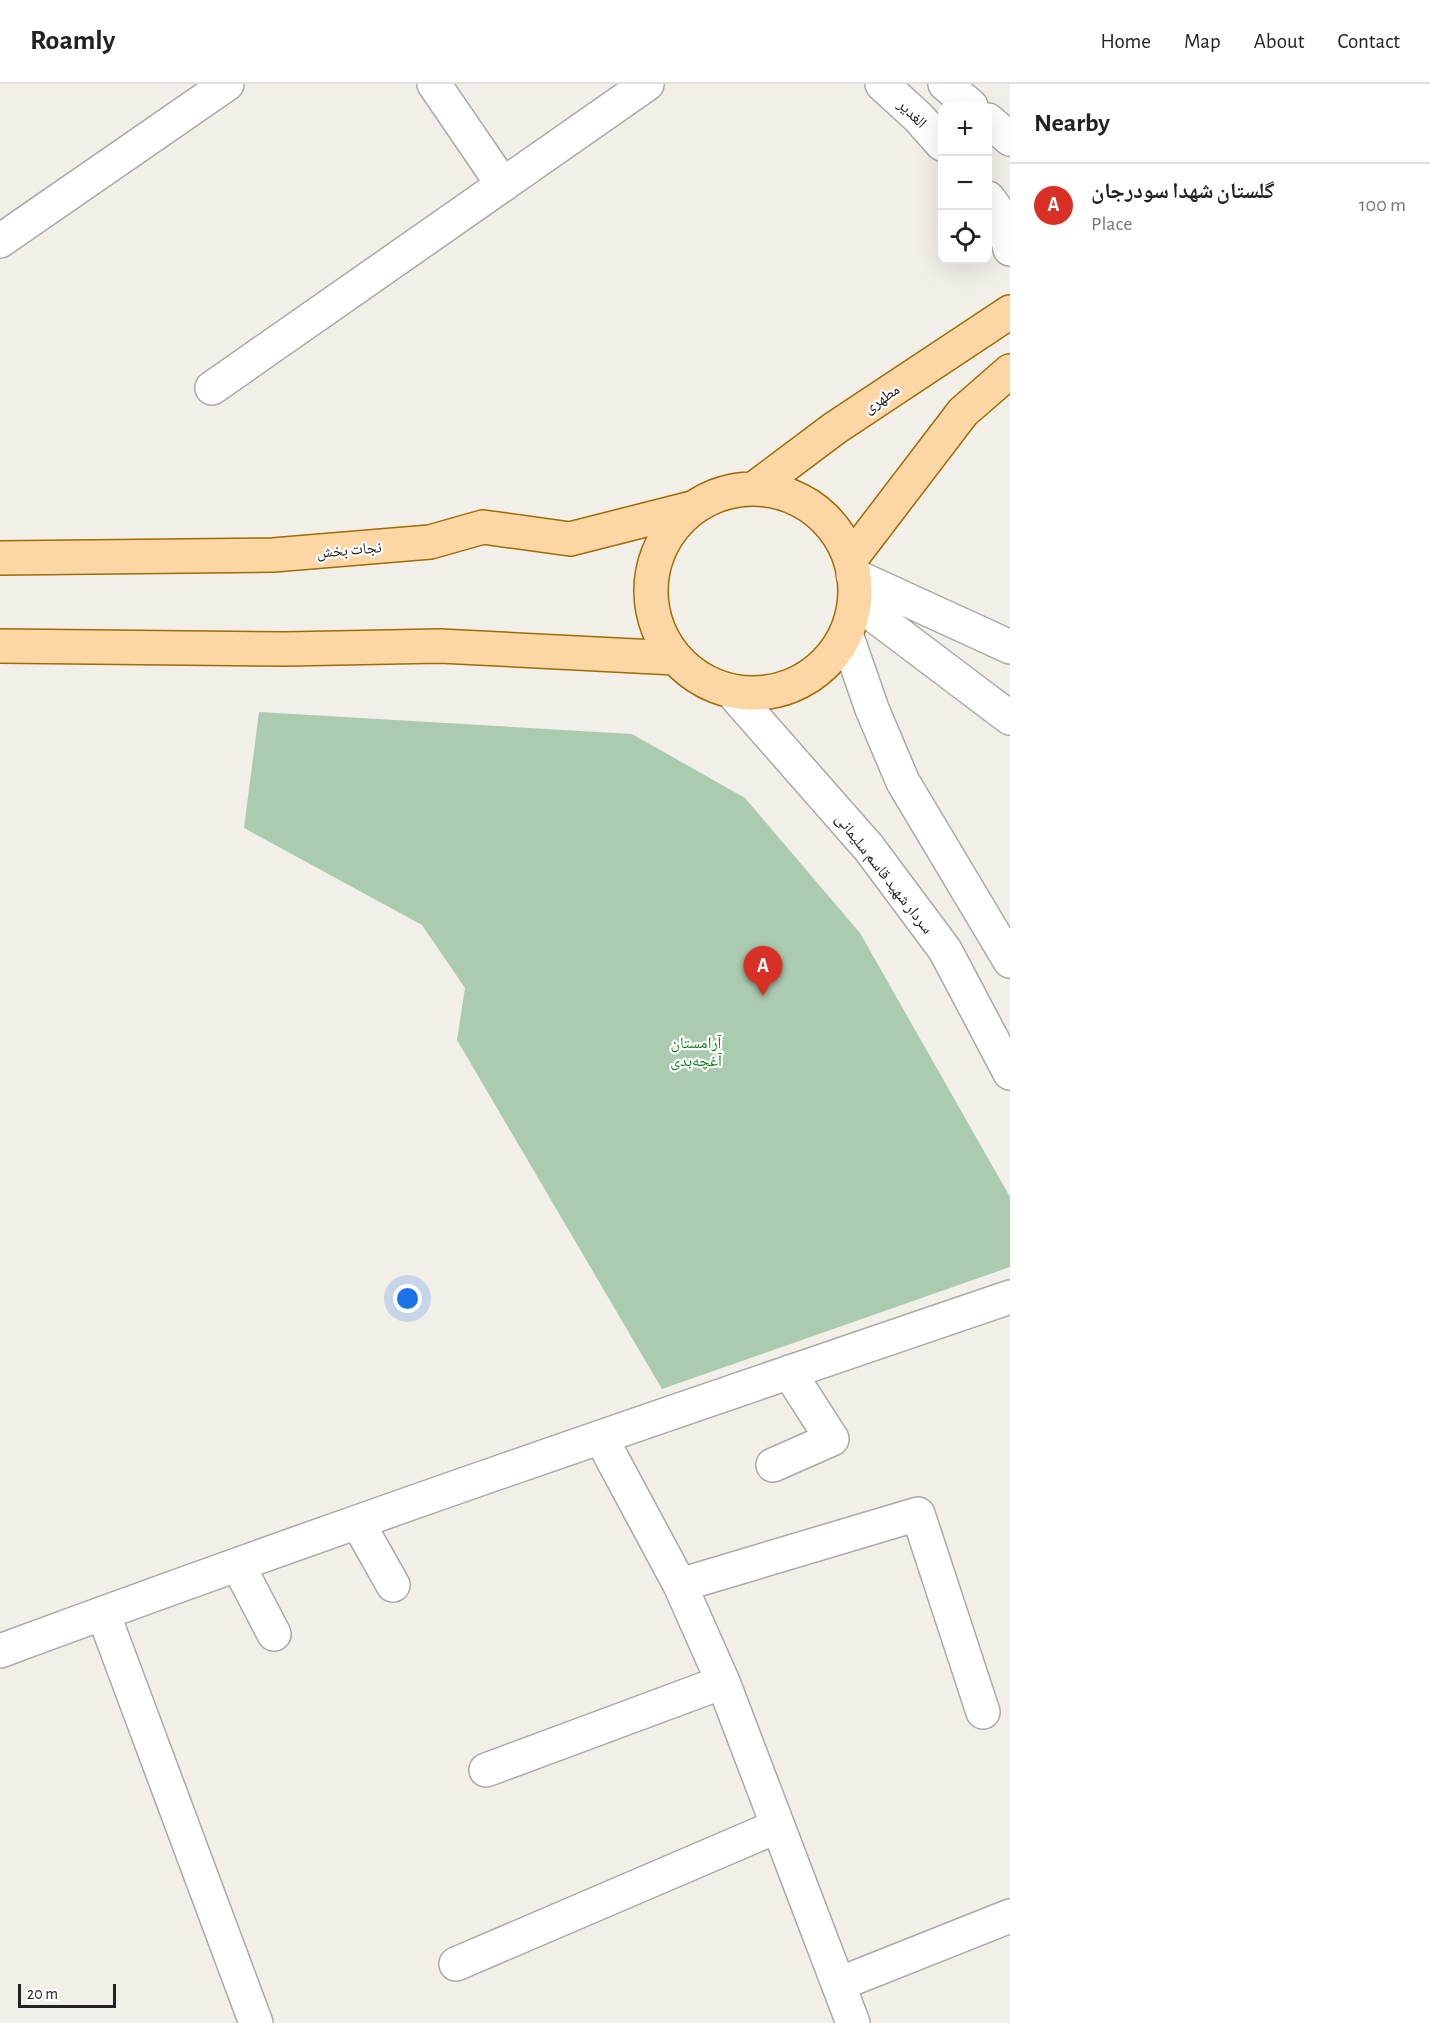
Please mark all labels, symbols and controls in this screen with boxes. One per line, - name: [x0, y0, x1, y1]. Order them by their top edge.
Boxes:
- text: Roamly: [30, 27, 115, 55]
- text: Home: [1100, 31, 1151, 52]
- text: Map: [1184, 31, 1221, 52]
- text: About: [1254, 31, 1304, 52]
- text: Contact: [1337, 31, 1400, 52]
- street label: الغدیر: [893, 96, 930, 132]
- map controls: [938, 102, 992, 264]
- button: +: [938, 102, 992, 156]
- text: Nearby: [1034, 110, 1110, 136]
- button: −: [938, 156, 992, 210]
- text: گلستان شهدا سودرجان: [1091, 180, 1275, 202]
- text: A: [1048, 195, 1060, 215]
- text: 100 m: [1359, 195, 1406, 215]
- button: locate: [938, 210, 992, 264]
- text: Place: [1091, 214, 1132, 234]
- street label: مطهری: [861, 381, 904, 418]
- street label: نجات بخش: [316, 539, 383, 563]
- street label: سردار شهید قاسم سلیمانی: [831, 811, 936, 938]
- pin: A: [744, 946, 783, 996]
- park label: آرامستان آغچه‌بدی: [670, 1034, 723, 1071]
- your location: [393, 1284, 422, 1313]
- scale bar: [18, 1981, 116, 2008]
- text: 20 m: [27, 1986, 58, 2002]

